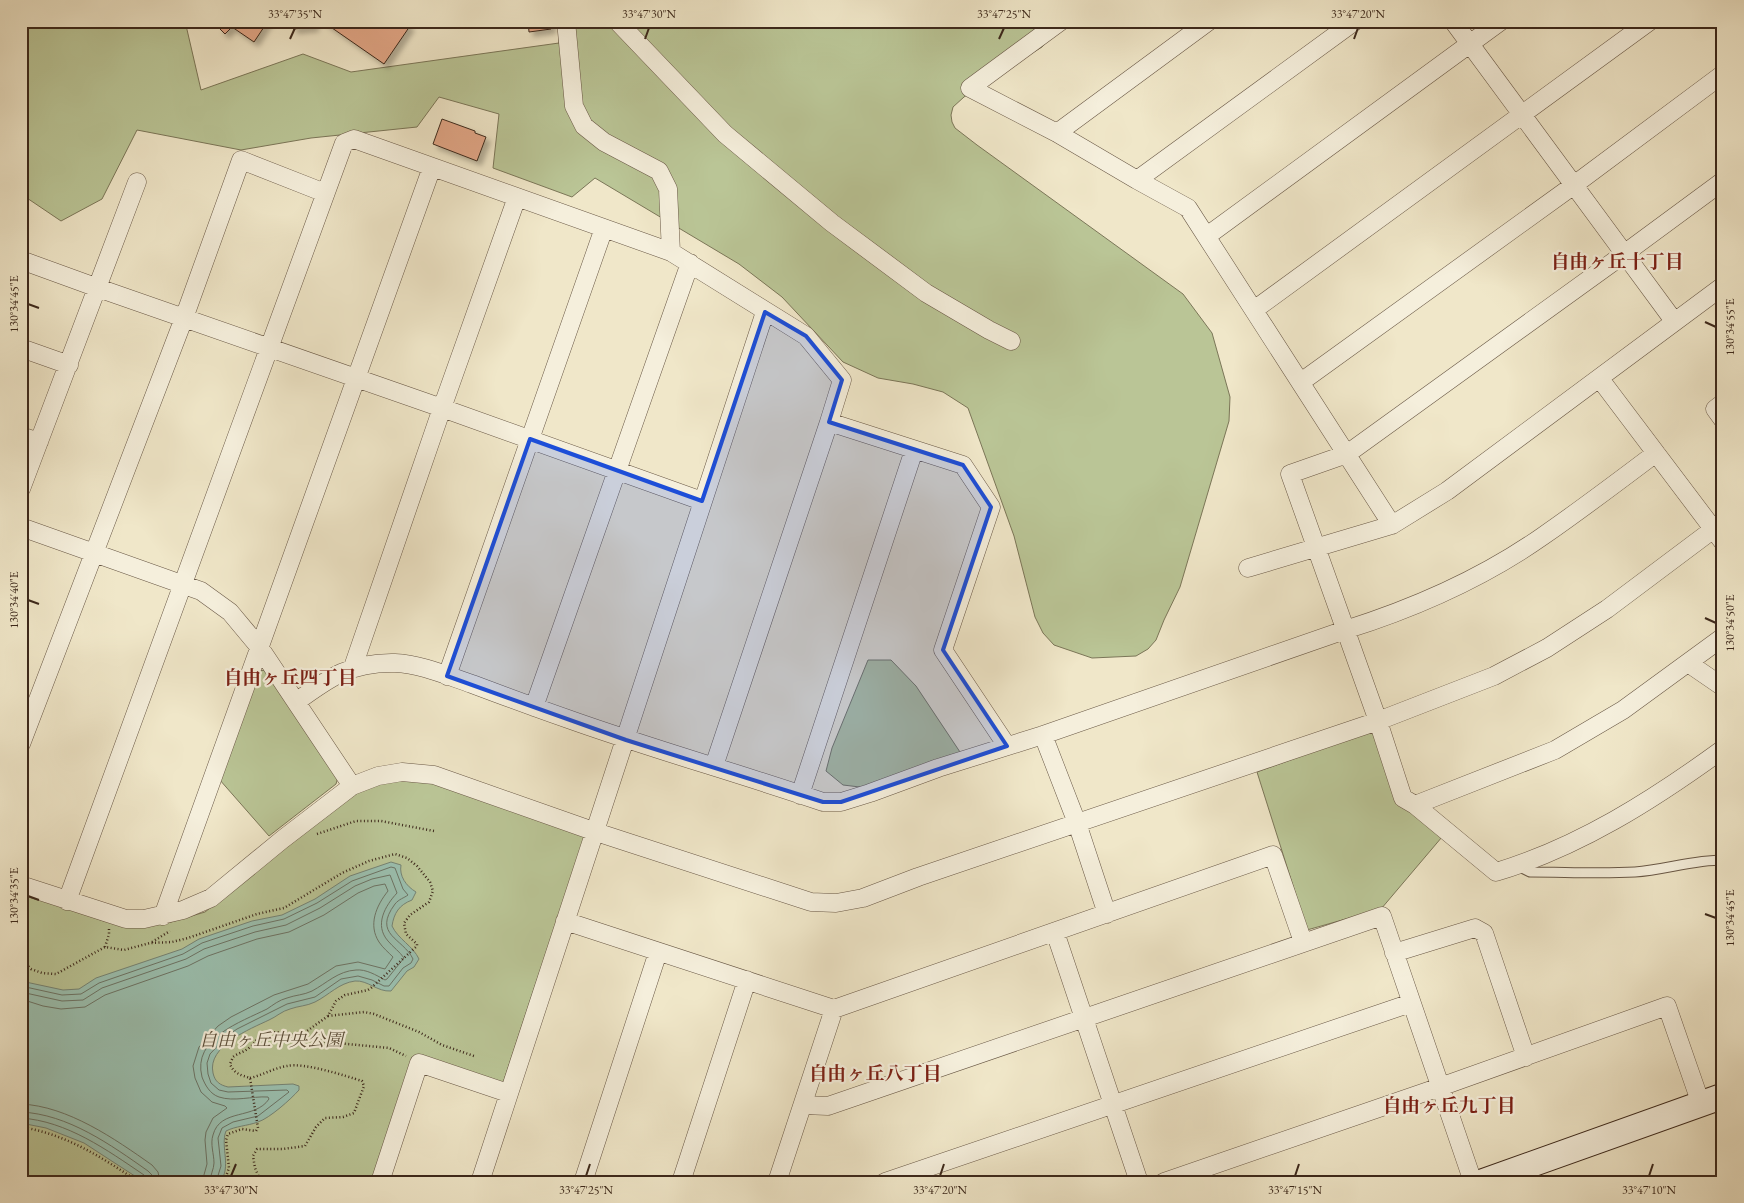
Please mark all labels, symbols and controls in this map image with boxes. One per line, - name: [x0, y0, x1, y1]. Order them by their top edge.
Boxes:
- text: 33°47'35"N: [268, 6, 322, 22]
- text: 33°47'30"N: [622, 6, 676, 22]
- text: 33°47'25"N: [977, 6, 1031, 22]
- text: 33°47'20"N: [1331, 6, 1385, 22]
- district label: 自由ヶ丘十丁目: [1550, 249, 1684, 274]
- text: 130°34'45"E: [6, 275, 22, 332]
- text: 130°34'55"E: [1722, 298, 1738, 355]
- text: 130°34'40"E: [6, 571, 22, 628]
- text: 130°34'50"E: [1722, 594, 1738, 651]
- district label: 自由ヶ丘四丁目: [223, 665, 357, 690]
- text: 130°34'35"E: [6, 867, 22, 924]
- text: 130°34'45"E: [1722, 889, 1738, 946]
- park label: 自由ヶ丘中央公園: [199, 1028, 346, 1051]
- district label: 自由ヶ丘八丁目: [808, 1061, 942, 1086]
- district label: 自由ヶ丘九丁目: [1382, 1093, 1516, 1118]
- text: 33°47'30"N: [204, 1182, 258, 1198]
- text: 33°47'25"N: [559, 1182, 613, 1198]
- text: 33°47'20"N: [913, 1182, 967, 1198]
- text: 33°47'15"N: [1268, 1182, 1322, 1198]
- text: 33°47'10"N: [1622, 1182, 1676, 1198]

